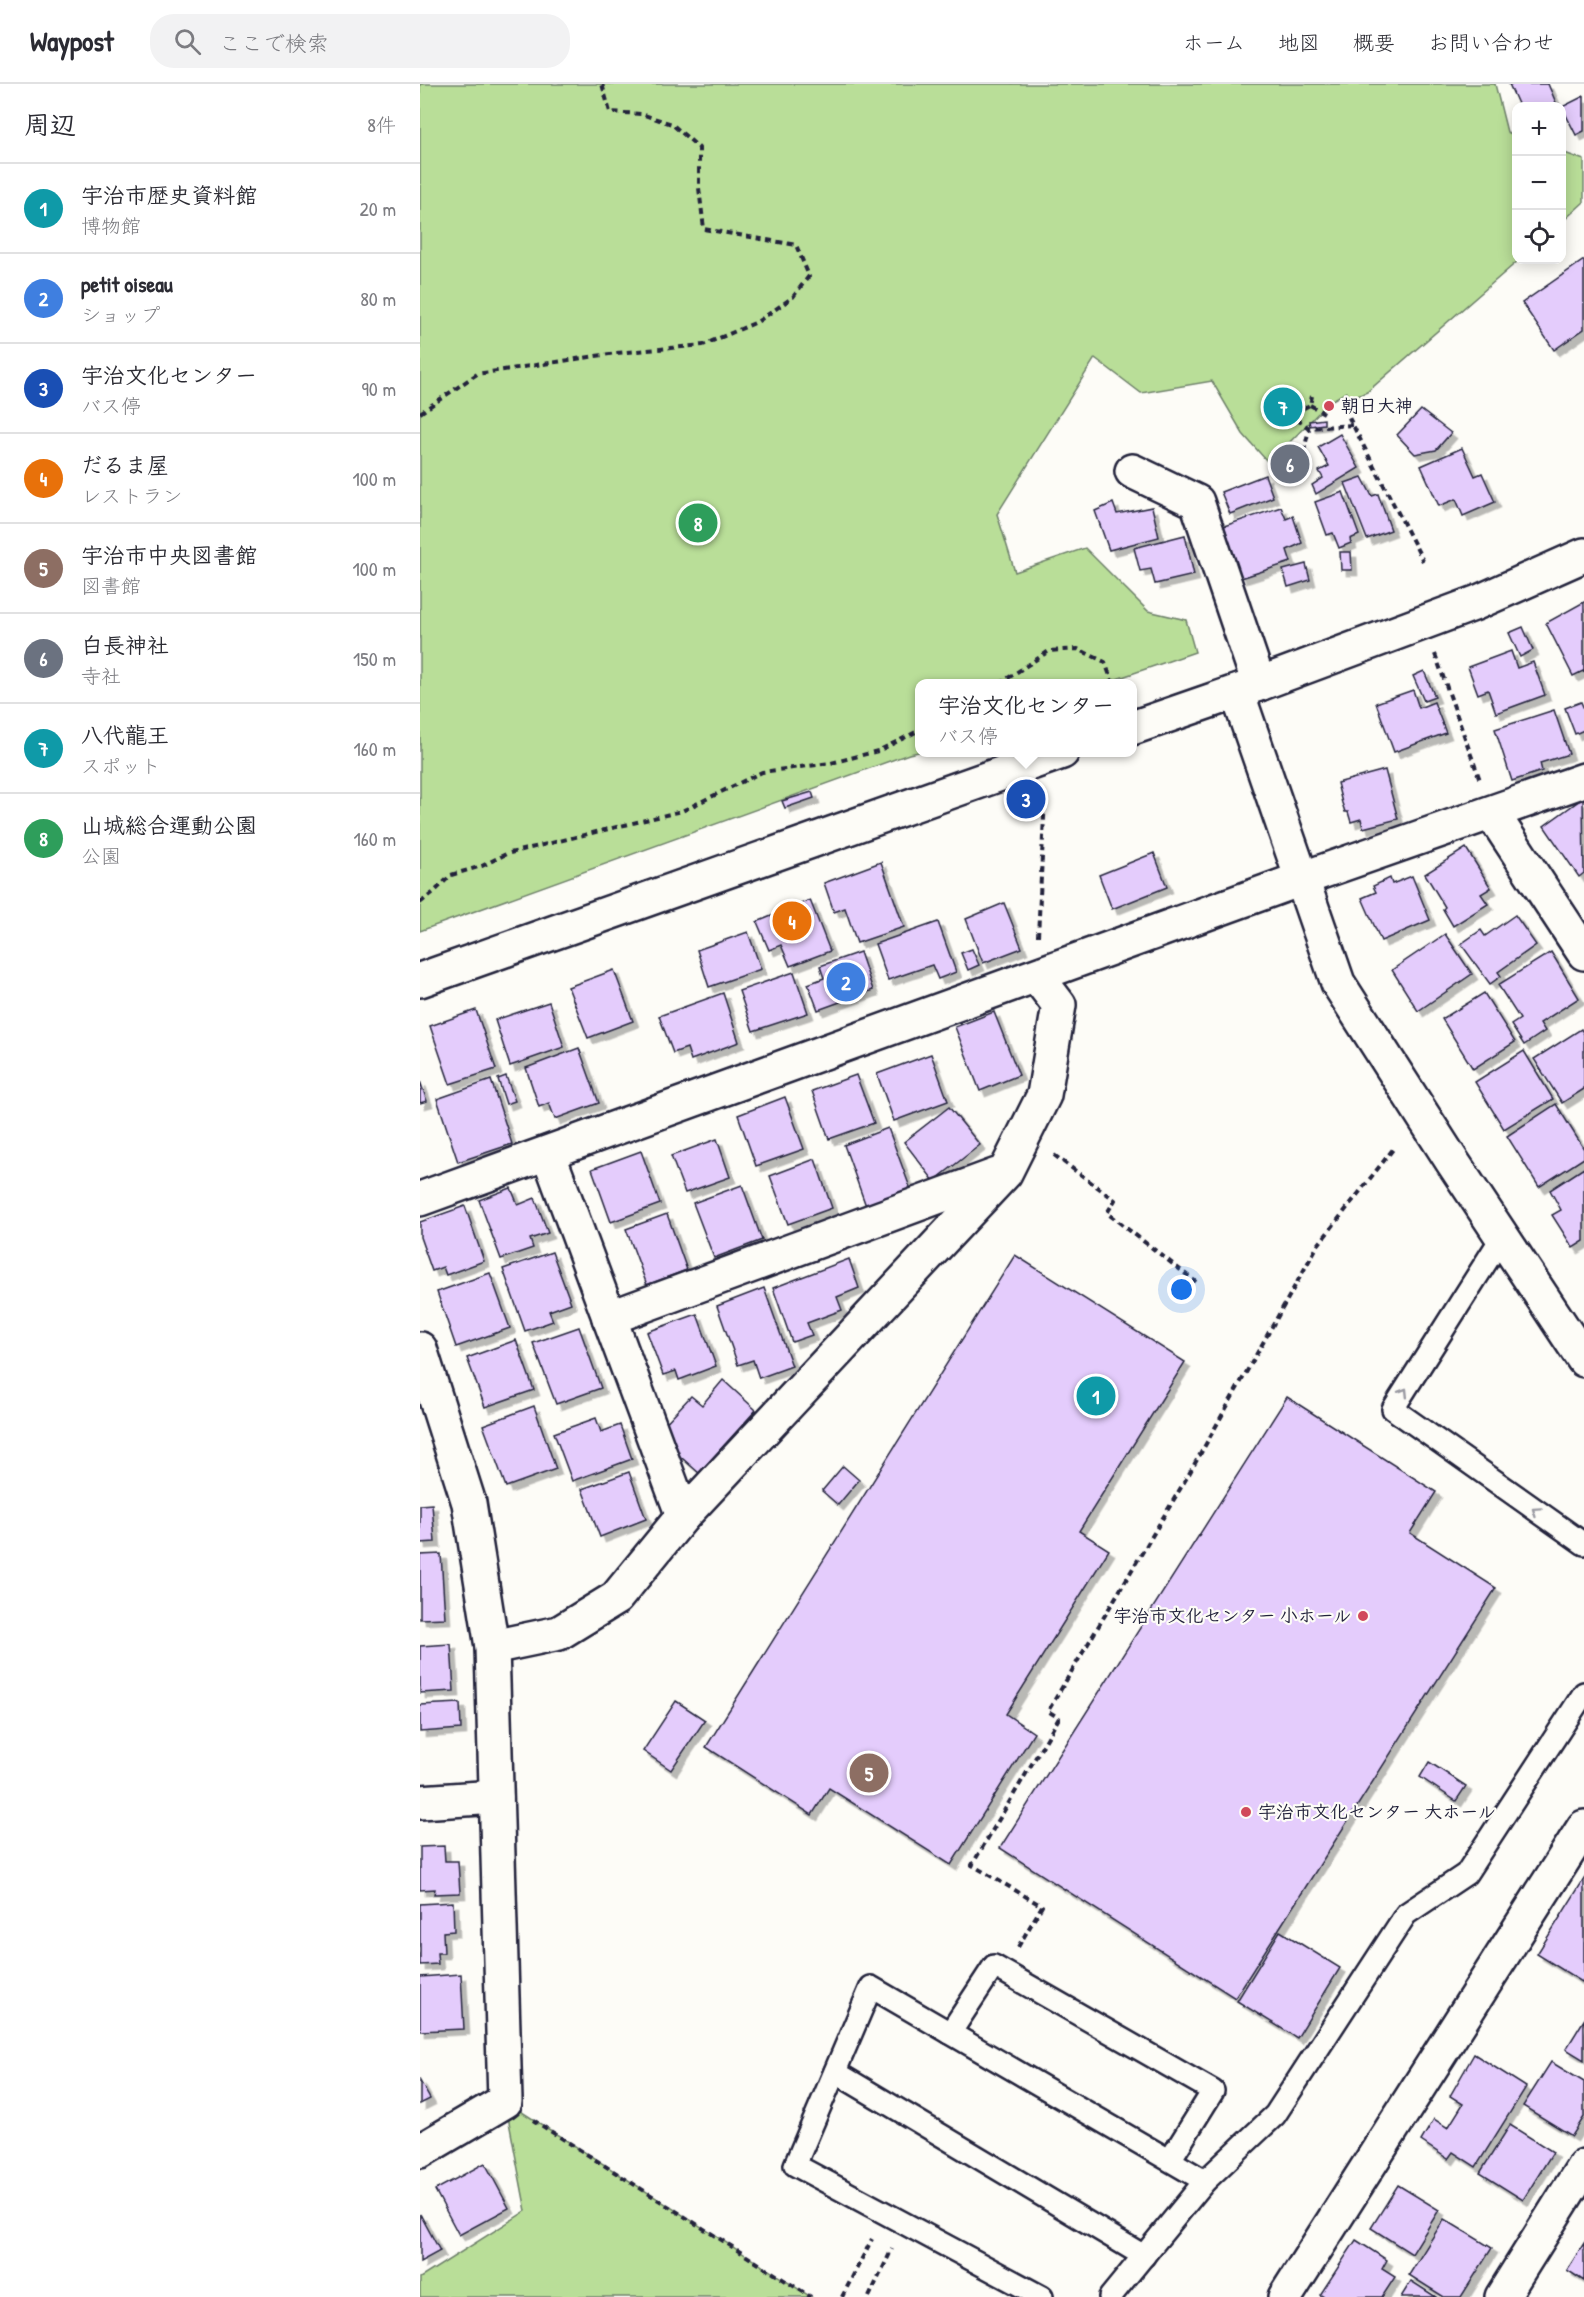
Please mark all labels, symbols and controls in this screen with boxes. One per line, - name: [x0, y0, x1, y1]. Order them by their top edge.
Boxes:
- search box: [150, 14, 570, 68]
- text: Waypost: [30, 22, 114, 60]
- icon: search: [171, 25, 204, 58]
- text: ここで検索: [219, 28, 329, 58]
- text: ホーム: [1183, 28, 1245, 57]
- text: 地図: [1278, 28, 1320, 57]
- text: 概要: [1353, 28, 1395, 57]
- text: お問い合わせ: [1428, 28, 1554, 57]
- map controls: [1512, 102, 1566, 264]
- button: +: [1512, 102, 1566, 156]
- text: 周辺: [24, 107, 76, 142]
- text: 8件: [367, 111, 396, 138]
- button: −: [1512, 156, 1566, 210]
- text: 宇治市歴史資料館: [81, 180, 257, 210]
- text: 1: [40, 195, 47, 222]
- text: 20 m: [359, 195, 396, 222]
- button: locate: [1512, 210, 1566, 264]
- text: 博物館: [81, 212, 141, 239]
- text: petit oiseau: [81, 269, 173, 299]
- text: 2: [39, 285, 48, 312]
- text: 80 m: [360, 285, 396, 312]
- text: ショップ: [81, 301, 160, 328]
- text: 宇治文化センター: [81, 360, 257, 390]
- text: 3: [39, 375, 48, 402]
- text: 90 m: [362, 375, 396, 402]
- pin: 7: [1264, 384, 1302, 430]
- text: バス停: [81, 392, 141, 419]
- place label: 朝日大神: [1341, 393, 1413, 418]
- marker: 朝日大神: [1322, 399, 1336, 413]
- pin: 6: [1270, 442, 1310, 487]
- text: だるま屋: [81, 450, 169, 480]
- text: 4: [40, 465, 47, 492]
- text: 100 m: [353, 465, 396, 492]
- text: レストラン: [81, 482, 183, 509]
- pin: 8: [678, 500, 718, 546]
- text: 宇治市中央図書館: [81, 540, 257, 570]
- text: 5: [39, 555, 48, 582]
- text: 100 m: [353, 555, 396, 582]
- text: 図書館: [81, 572, 141, 599]
- text: 白長神社: [81, 630, 169, 660]
- text: 6: [40, 645, 47, 672]
- text: 150 m: [353, 645, 396, 672]
- text: 寺社: [81, 662, 121, 689]
- popup: [915, 679, 1137, 757]
- text: 宇治文化センター: [938, 690, 1114, 720]
- text: 八代龍王: [81, 720, 169, 750]
- text: バス停: [938, 722, 998, 749]
- text: 7: [39, 735, 48, 762]
- text: 160 m: [354, 735, 396, 762]
- text: スポット: [81, 752, 161, 779]
- pin: 3: [1006, 776, 1046, 822]
- text: 山城総合運動公園: [81, 810, 257, 840]
- text: 8: [39, 825, 48, 852]
- text: 160 m: [354, 825, 396, 852]
- text: 公園: [81, 842, 121, 869]
- pin: 4: [772, 898, 812, 944]
- pin: 2: [826, 960, 866, 1004]
- your location: [1167, 1275, 1196, 1304]
- pin: 1: [1076, 1374, 1116, 1418]
- one-way arrow: [1396, 1388, 1407, 1399]
- one-way arrow: [1532, 1507, 1543, 1518]
- place label: 宇治市文化センター 小ホール: [1114, 1603, 1351, 1628]
- marker: 宇治市文化センター 小ホール: [1356, 1609, 1370, 1623]
- pin: 5: [850, 1750, 888, 1796]
- place label: 宇治市文化センター 大ホール: [1258, 1799, 1495, 1824]
- marker: 宇治市文化センター 大ホール: [1239, 1805, 1253, 1819]

